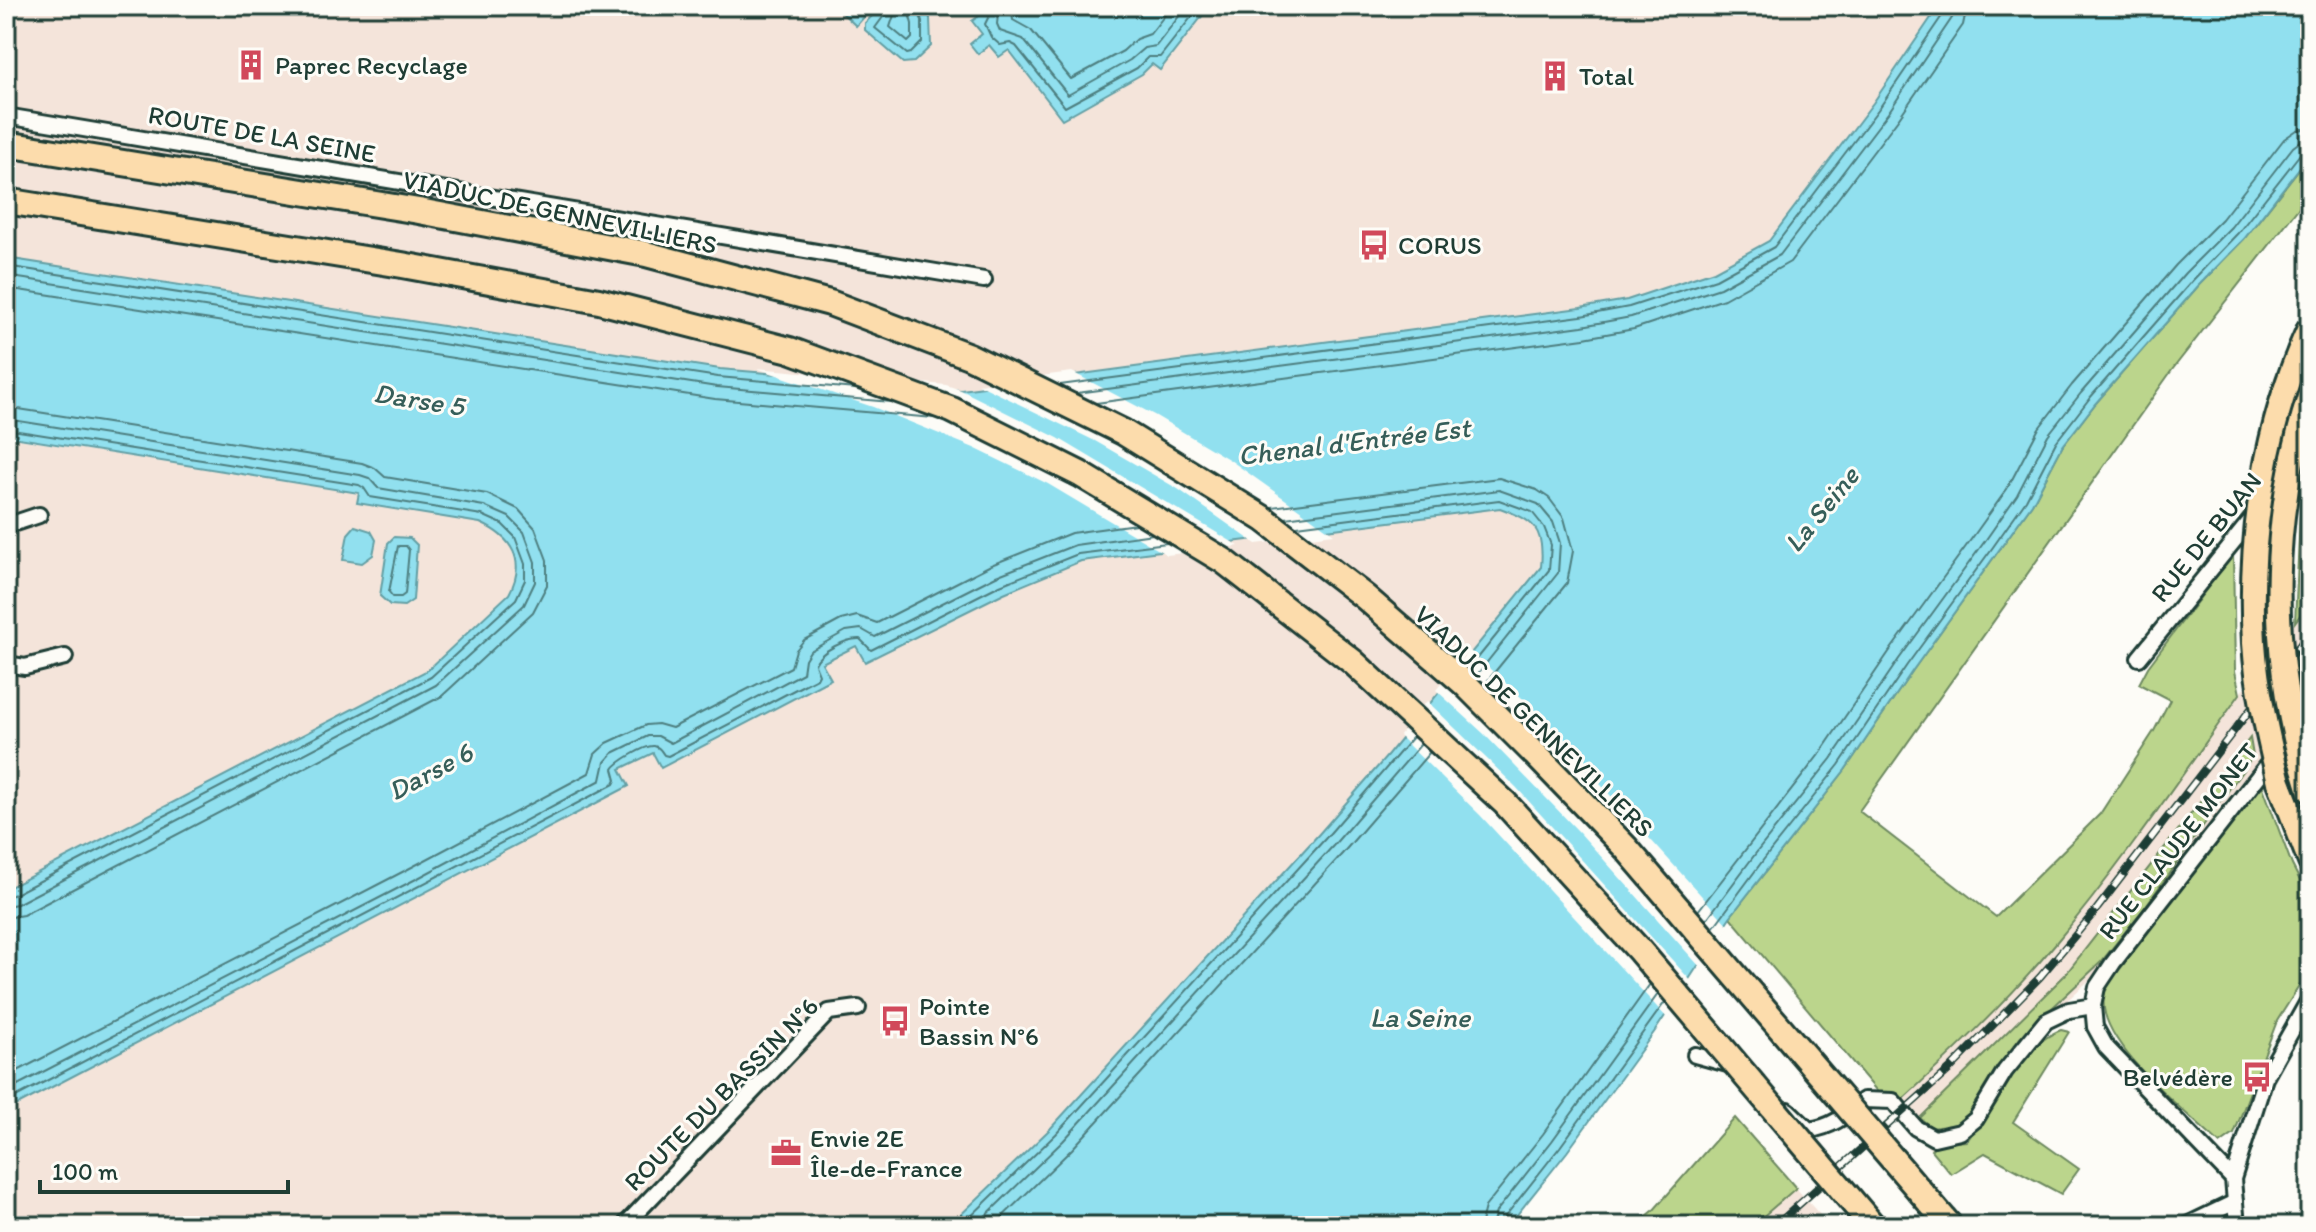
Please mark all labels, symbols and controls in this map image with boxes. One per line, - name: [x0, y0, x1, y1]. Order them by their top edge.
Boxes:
- building icon: Paprec Recyclage: [234, 48, 268, 82]
- place label: Paprec Recyclage: [275, 49, 468, 81]
- building icon: Total: [1538, 59, 1572, 93]
- place label: Total: [1579, 60, 1634, 92]
- street label: ROUTE DE LA SEINE: [146, 98, 378, 170]
- street label: VIADUC DE GENNEVILLIERS: [400, 163, 720, 261]
- bus stop icon: CORUS: [1357, 228, 1391, 262]
- place label: CORUS: [1398, 229, 1482, 261]
- water label: Darse 5: [371, 375, 469, 423]
- water label: Chenal d'Entrée Est: [1236, 410, 1474, 472]
- water label: La Seine: [1776, 458, 1867, 559]
- street label: RUE DE BUAN: [2144, 465, 2268, 609]
- street label: VIADUC DE GENNEVILLIERS: [1408, 598, 1660, 844]
- water label: Darse 6: [382, 734, 479, 807]
- street label: RUE CLAUDE MONET: [2091, 736, 2265, 946]
- street label: ROUTE DU BASSIN N°6: [617, 990, 825, 1198]
- place label: Pointe Bassin N°6: [919, 990, 1039, 1052]
- water label: La Seine: [1370, 1000, 1472, 1034]
- bus stop icon: Pointe Bassin N°6: [878, 1004, 912, 1038]
- bus stop icon: Belvédère: [2240, 1060, 2274, 1094]
- place label: Belvédère: [2123, 1061, 2233, 1093]
- place label: Envie 2E Île-de-France: [810, 1122, 963, 1184]
- office icon: Envie 2E Île-de-France: [769, 1136, 803, 1170]
- scale bar: [40, 1144, 288, 1194]
- text: 100 m: [52, 1157, 118, 1186]

